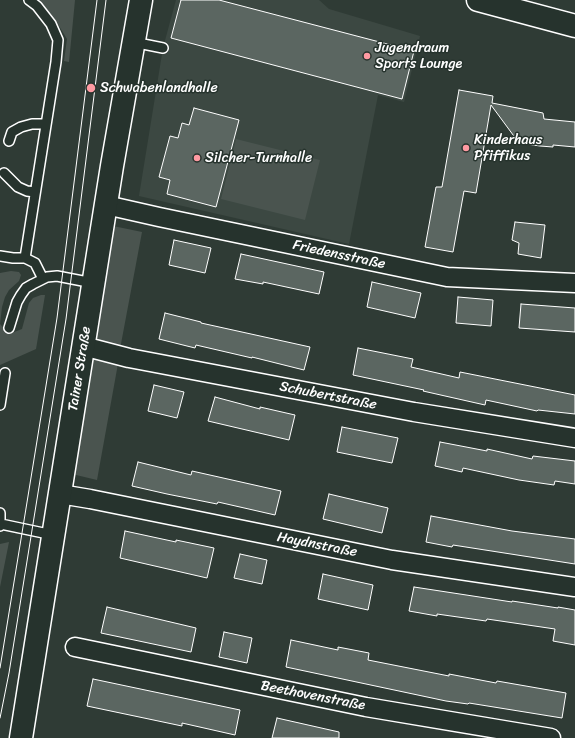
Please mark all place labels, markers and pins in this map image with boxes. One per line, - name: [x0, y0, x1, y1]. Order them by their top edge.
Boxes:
- place label: Jugendraum Sports Lounge: [375, 40, 462, 72]
- marker: Jugendraum Sports Lounge: [362, 51, 372, 61]
- place label: Schwabenlandhalle: [100, 80, 218, 96]
- marker: Schwabenlandhalle: [85, 82, 97, 94]
- place label: Kinderhaus Pfiffikus: [474, 132, 543, 164]
- marker: Kinderhaus Pfiffikus: [461, 143, 471, 153]
- place label: Silcher-Turnhalle: [205, 150, 312, 166]
- marker: Silcher-Turnhalle: [192, 153, 202, 163]

